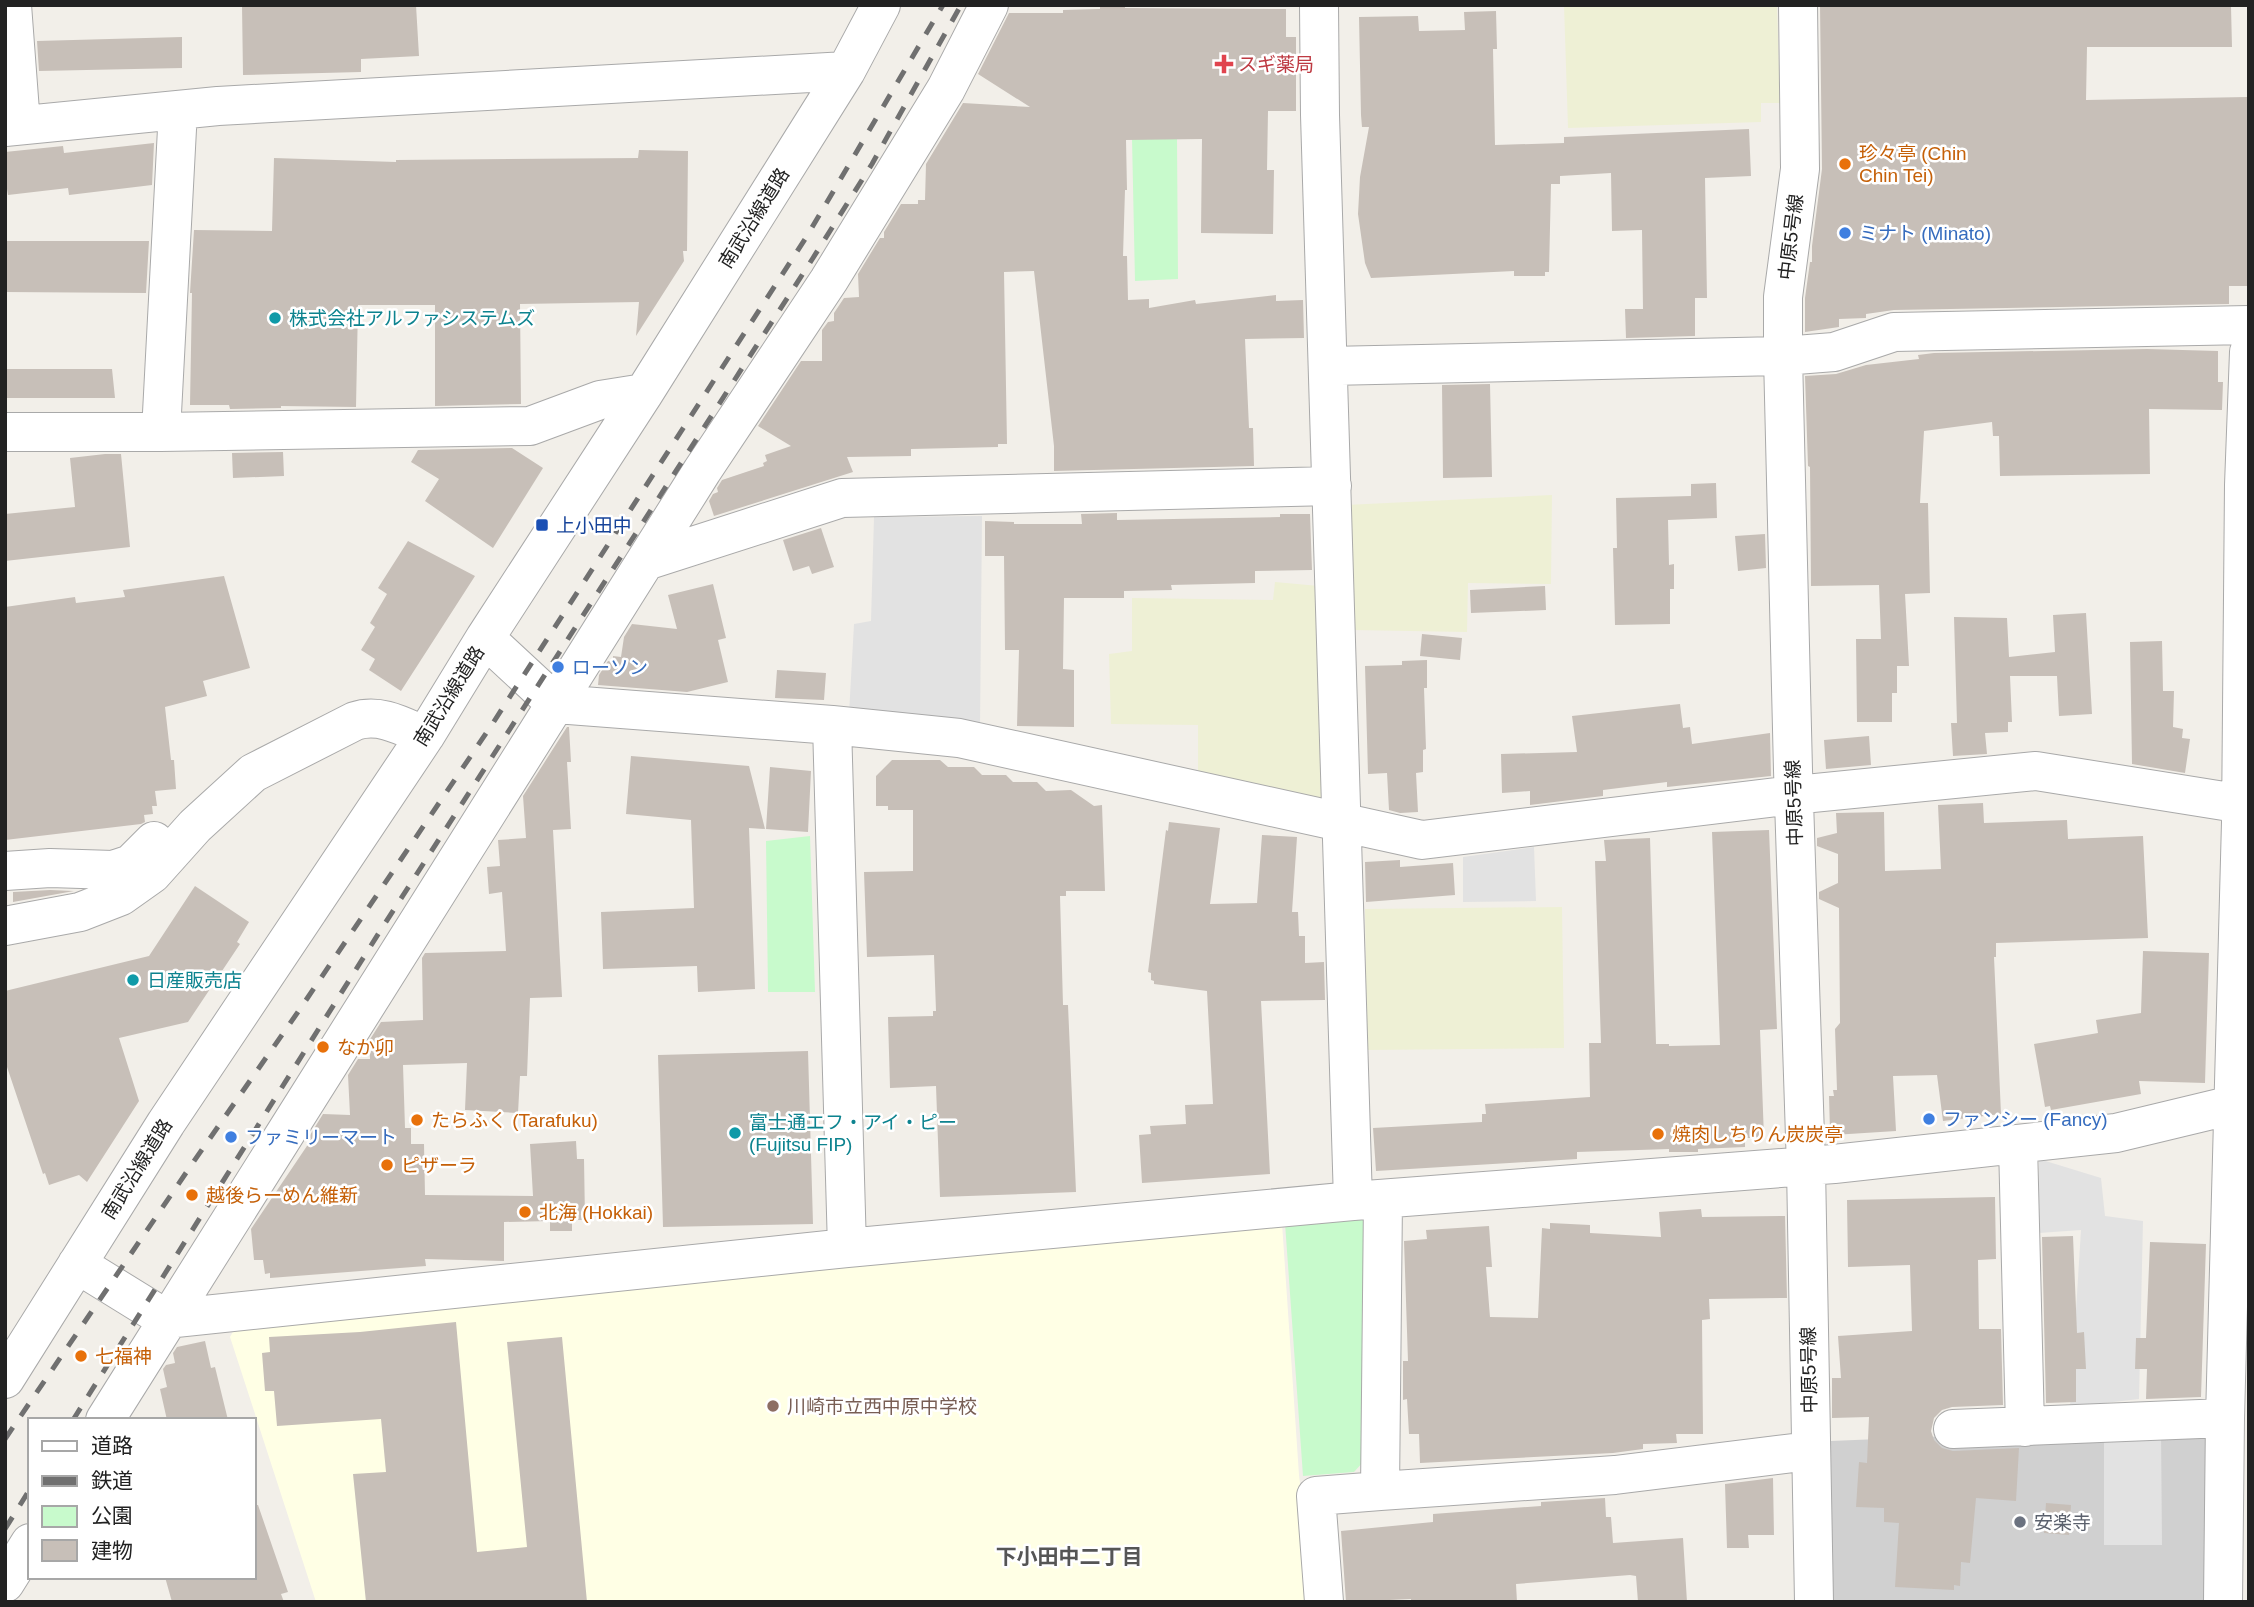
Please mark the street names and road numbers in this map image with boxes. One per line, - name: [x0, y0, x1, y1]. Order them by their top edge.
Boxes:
- street label: 南武沿線道路: [715, 164, 793, 272]
- street label: 中原5号線: [1775, 193, 1807, 281]
- street label: 南武沿線道路: [410, 642, 488, 750]
- street label: 中原5号線: [1782, 759, 1806, 847]
- street label: 南武沿線道路: [98, 1115, 176, 1223]
- street label: 中原5号線: [1798, 1327, 1820, 1413]

